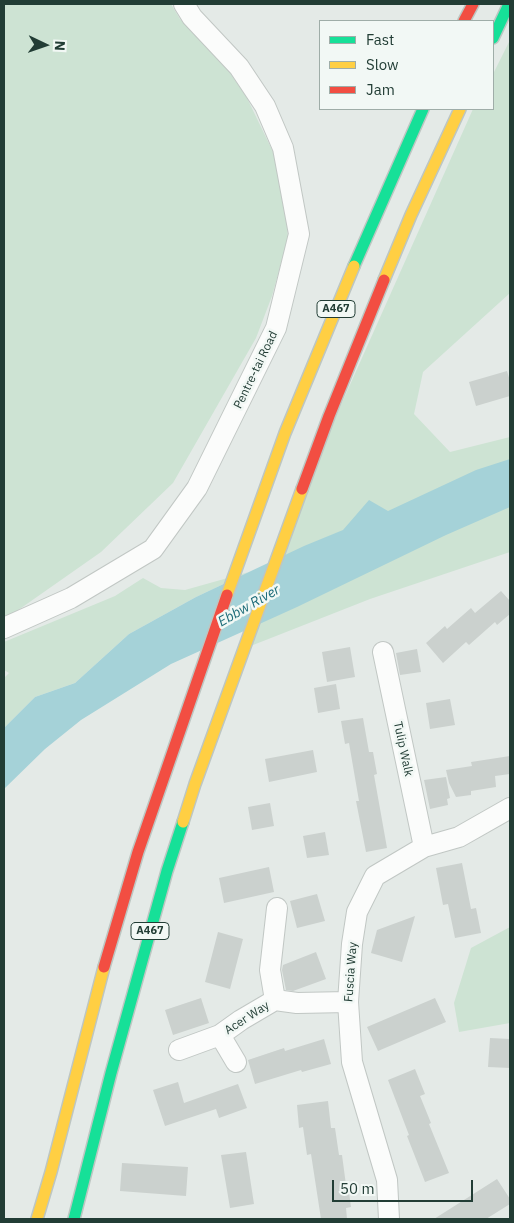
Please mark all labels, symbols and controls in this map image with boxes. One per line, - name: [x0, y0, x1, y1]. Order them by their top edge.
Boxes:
- north arrow: [20, 20, 70, 70]
- legend: [319, 20, 494, 110]
- text: Fast: [366, 30, 394, 49]
- text: N: [51, 40, 69, 51]
- text: Slow: [366, 55, 399, 74]
- text: Jam: [366, 80, 395, 99]
- road number: A467: [317, 300, 355, 318]
- street label: Pentre-tai Road: [231, 329, 281, 411]
- water label: Ebbw River: [215, 582, 283, 630]
- street label: Tulip Walk: [390, 720, 416, 778]
- road number: A467: [131, 922, 169, 939]
- street label: Fuscia Way: [342, 941, 360, 1003]
- street label: Acer Way: [222, 998, 272, 1038]
- scale bar: [334, 1170, 475, 1202]
- text: 50 m: [340, 1179, 375, 1198]

